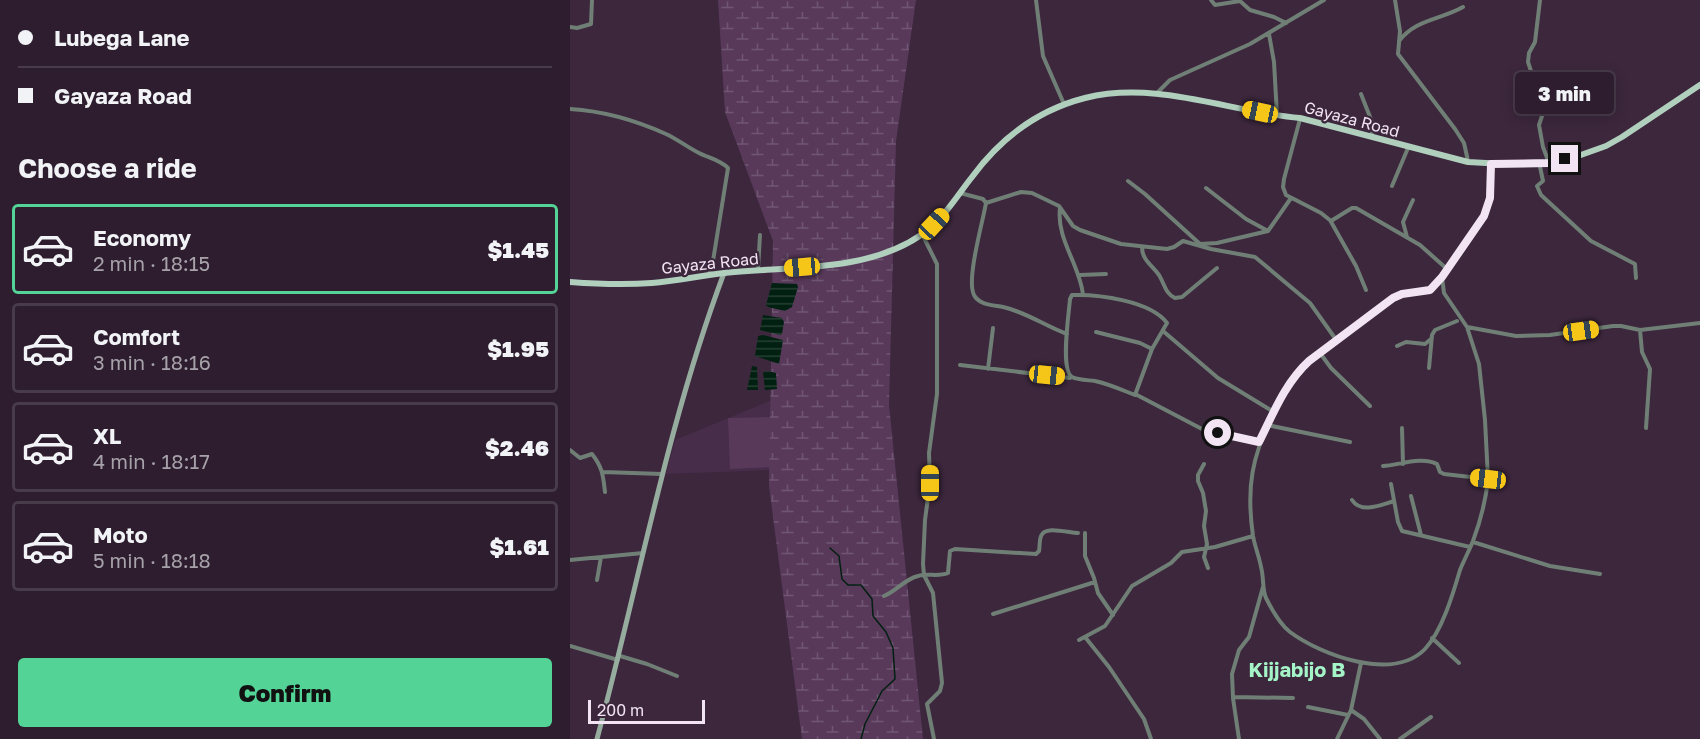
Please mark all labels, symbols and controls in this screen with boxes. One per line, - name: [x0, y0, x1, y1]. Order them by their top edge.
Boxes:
- text: Lubega Lane: [54, 24, 190, 51]
- callout: 3 min: [1516, 72, 1614, 114]
- text: 3 min: [1538, 81, 1591, 105]
- text: Gayaza Road: [54, 82, 192, 109]
- street label: Gayaza Road: [1302, 97, 1402, 141]
- car: [1241, 99, 1279, 125]
- route end: [1551, 145, 1578, 172]
- text: Choose a ride: [18, 152, 197, 184]
- car: [915, 205, 953, 243]
- icon: car: [21, 222, 75, 276]
- text: Economy: [93, 224, 191, 251]
- text: $1.45: [488, 236, 549, 263]
- street label: Gayaza Road: [660, 248, 760, 278]
- text: 2 min · 18:15: [93, 251, 210, 275]
- car: [783, 256, 821, 278]
- car: [1562, 320, 1600, 342]
- icon: car: [21, 321, 75, 375]
- text: Comfort: [93, 323, 180, 350]
- text: $1.95: [487, 335, 549, 362]
- text: 3 min · 18:16: [93, 350, 211, 374]
- car: [1028, 364, 1066, 386]
- route start: [1204, 419, 1231, 446]
- icon: car: [21, 420, 75, 474]
- text: XL: [93, 422, 121, 449]
- text: $2.46: [485, 434, 549, 461]
- text: 4 min · 18:17: [93, 449, 210, 473]
- car: [921, 465, 939, 501]
- car: [1469, 468, 1507, 490]
- icon: car: [21, 519, 75, 573]
- text: Moto: [93, 521, 148, 548]
- text: $1.61: [489, 533, 549, 560]
- text: 5 min · 18:18: [93, 548, 211, 572]
- district label: Kijjabijo B: [1249, 657, 1345, 681]
- button: Confirm: [18, 658, 552, 727]
- scale bar: [588, 697, 705, 724]
- text: 200 m: [597, 700, 644, 720]

